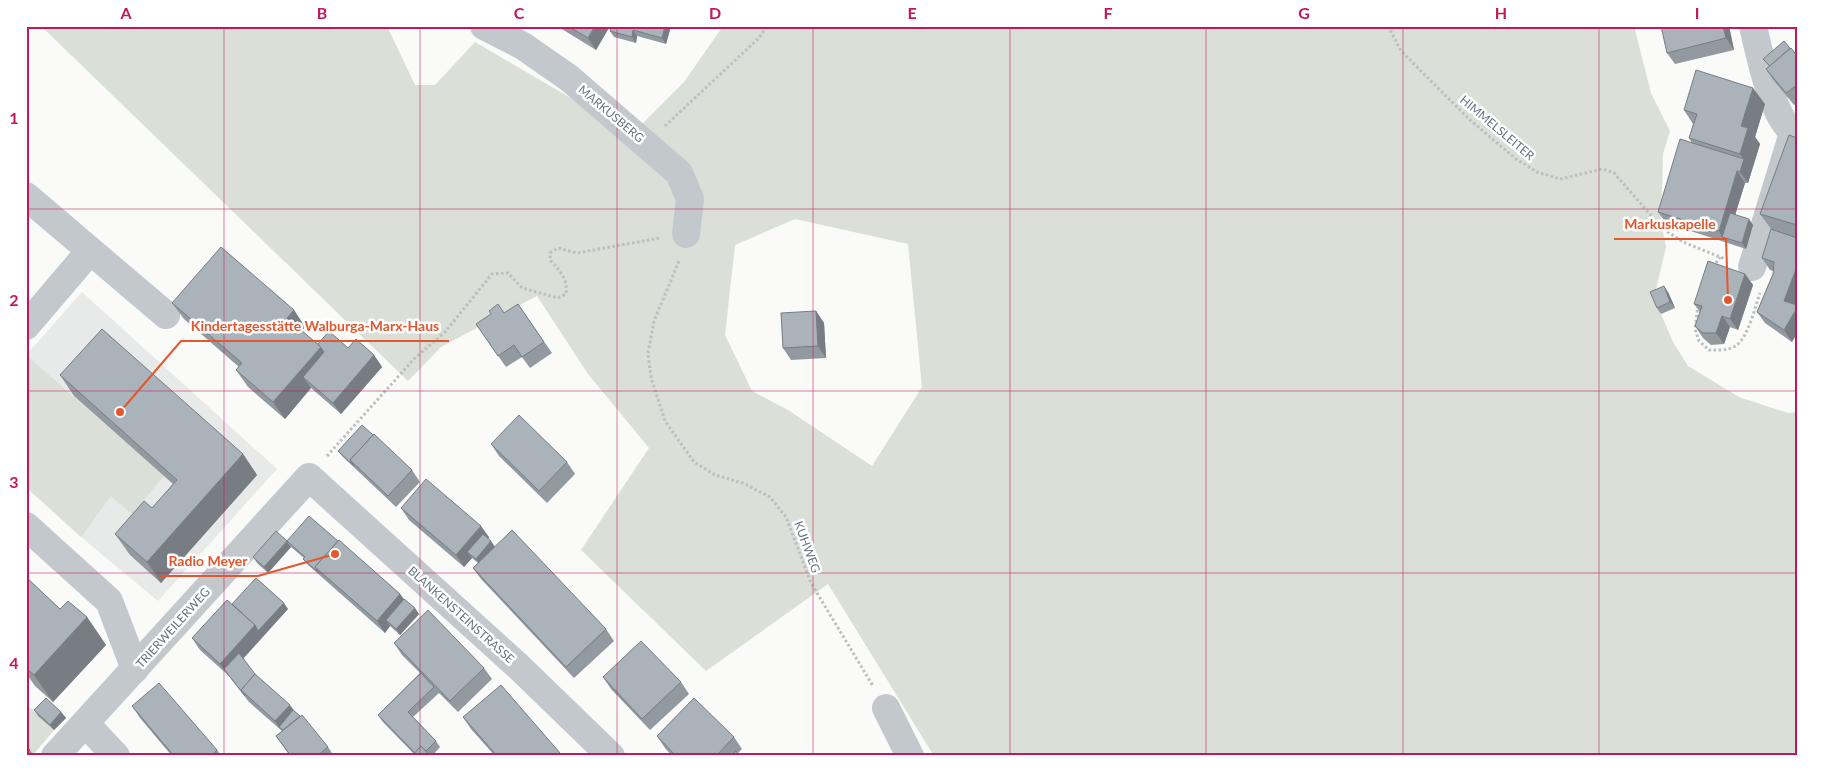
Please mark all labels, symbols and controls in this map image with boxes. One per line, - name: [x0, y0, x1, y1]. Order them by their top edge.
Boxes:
- text: A: [119, 3, 132, 22]
- text: B: [317, 3, 327, 22]
- text: C: [514, 3, 525, 22]
- text: D: [709, 3, 721, 22]
- text: E: [907, 3, 917, 22]
- text: F: [1103, 3, 1113, 22]
- text: G: [1298, 3, 1310, 22]
- text: H: [1495, 3, 1507, 22]
- text: I: [1695, 3, 1699, 22]
- street label: MARKUSBERG: [575, 82, 647, 146]
- street label: HIMMELSLEITER: [1457, 92, 1538, 163]
- text: 1: [9, 108, 19, 127]
- callout: Markuskapelle: [1614, 210, 1726, 239]
- text: Markuskapelle: [1624, 215, 1716, 232]
- text: 2: [9, 290, 19, 309]
- callout: Kindertagesstätte Walburga-Marx-Haus: [181, 312, 449, 341]
- text: Kindertagesstätte Walburga-Marx-Haus: [191, 317, 439, 334]
- text: 3: [9, 472, 19, 491]
- street label: KUHWEG: [791, 519, 824, 575]
- callout: Radio Meyer: [159, 547, 258, 576]
- text: Radio Meyer: [168, 552, 248, 569]
- street label: BLANKENSTEINSTRASSE: [405, 563, 517, 666]
- street label: TRIERWEILERWEG: [132, 584, 213, 671]
- text: 4: [9, 653, 19, 672]

